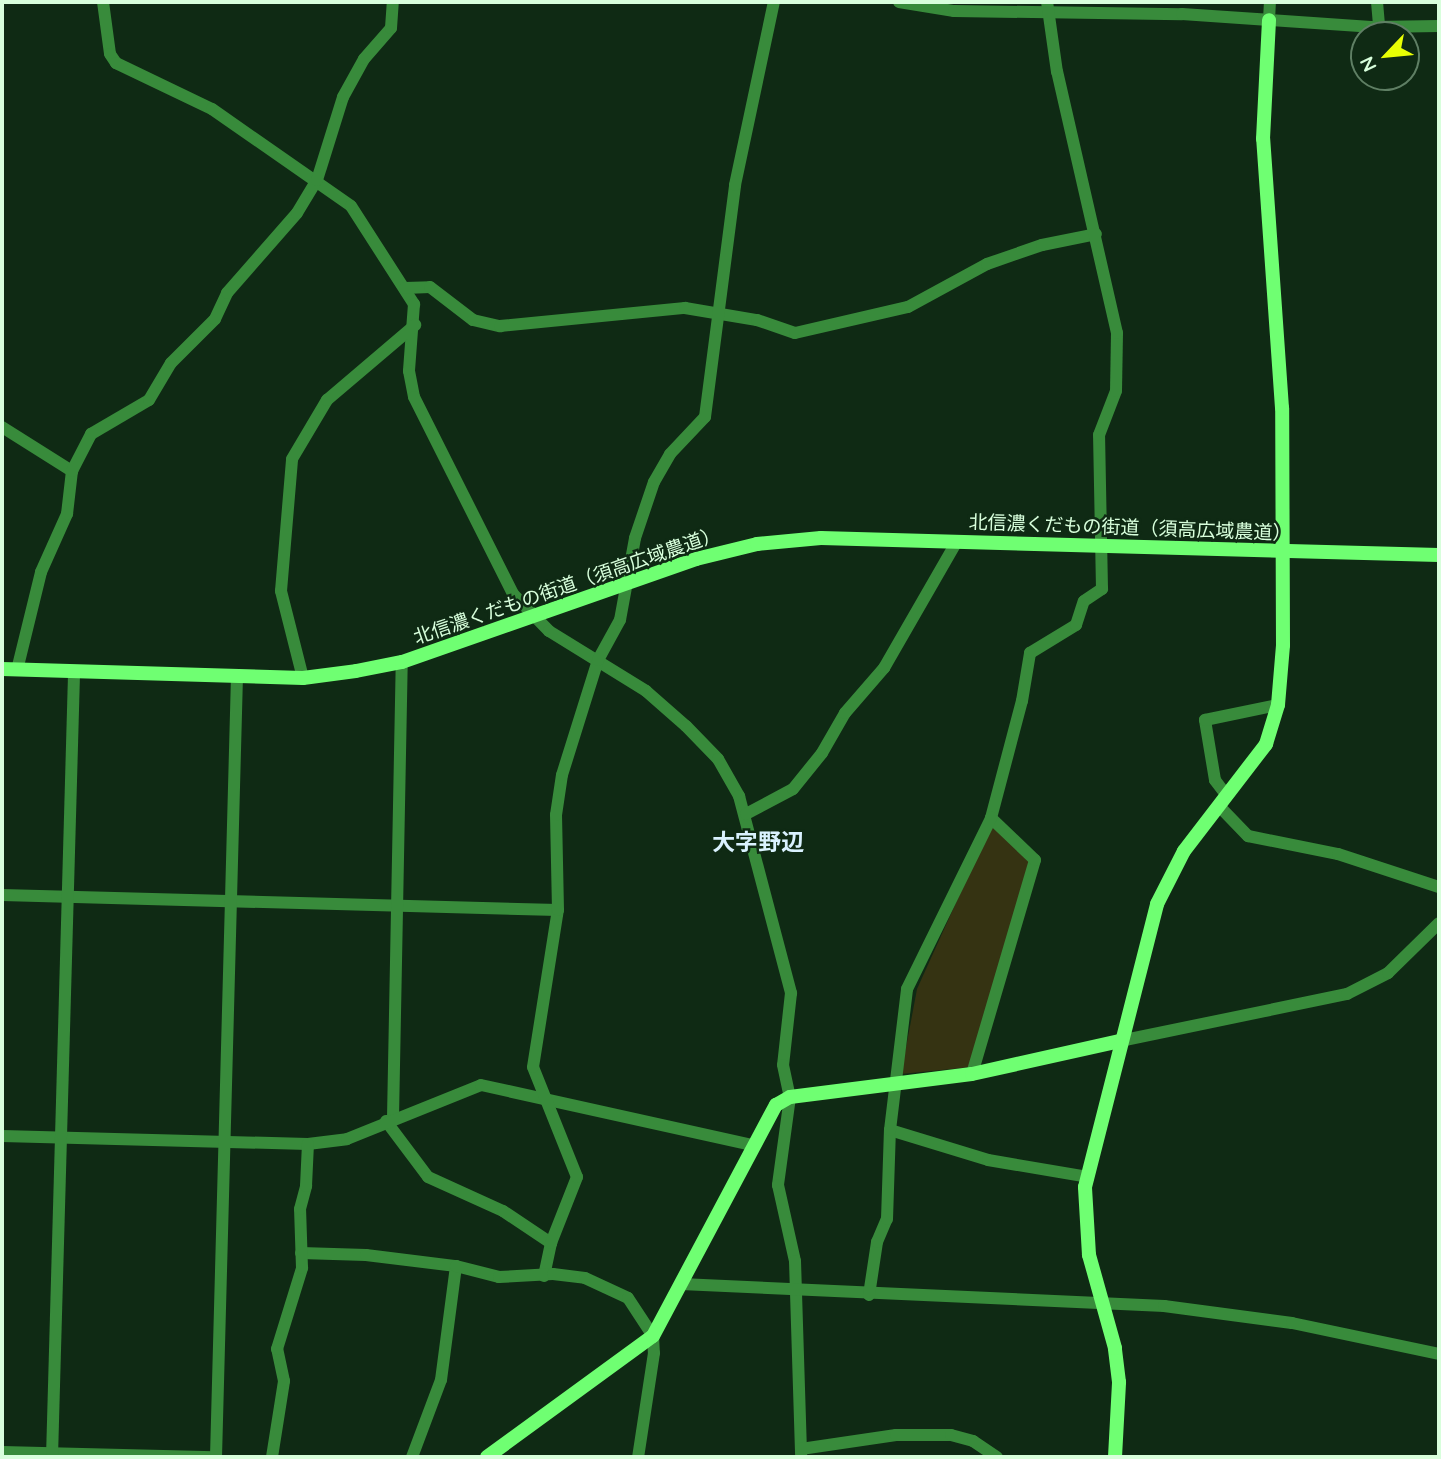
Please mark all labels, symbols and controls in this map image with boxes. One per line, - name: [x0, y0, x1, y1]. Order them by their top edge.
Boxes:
- north arrow: [1350, 21, 1420, 91]
- text: N: [1354, 53, 1382, 76]
- street label: 北信濃くだもの街道（須高広域農道）: [968, 511, 1292, 545]
- street label: 北信濃くだもの街道（須高広域農道）: [411, 523, 723, 649]
- district label: 大字野辺: [712, 828, 804, 856]

